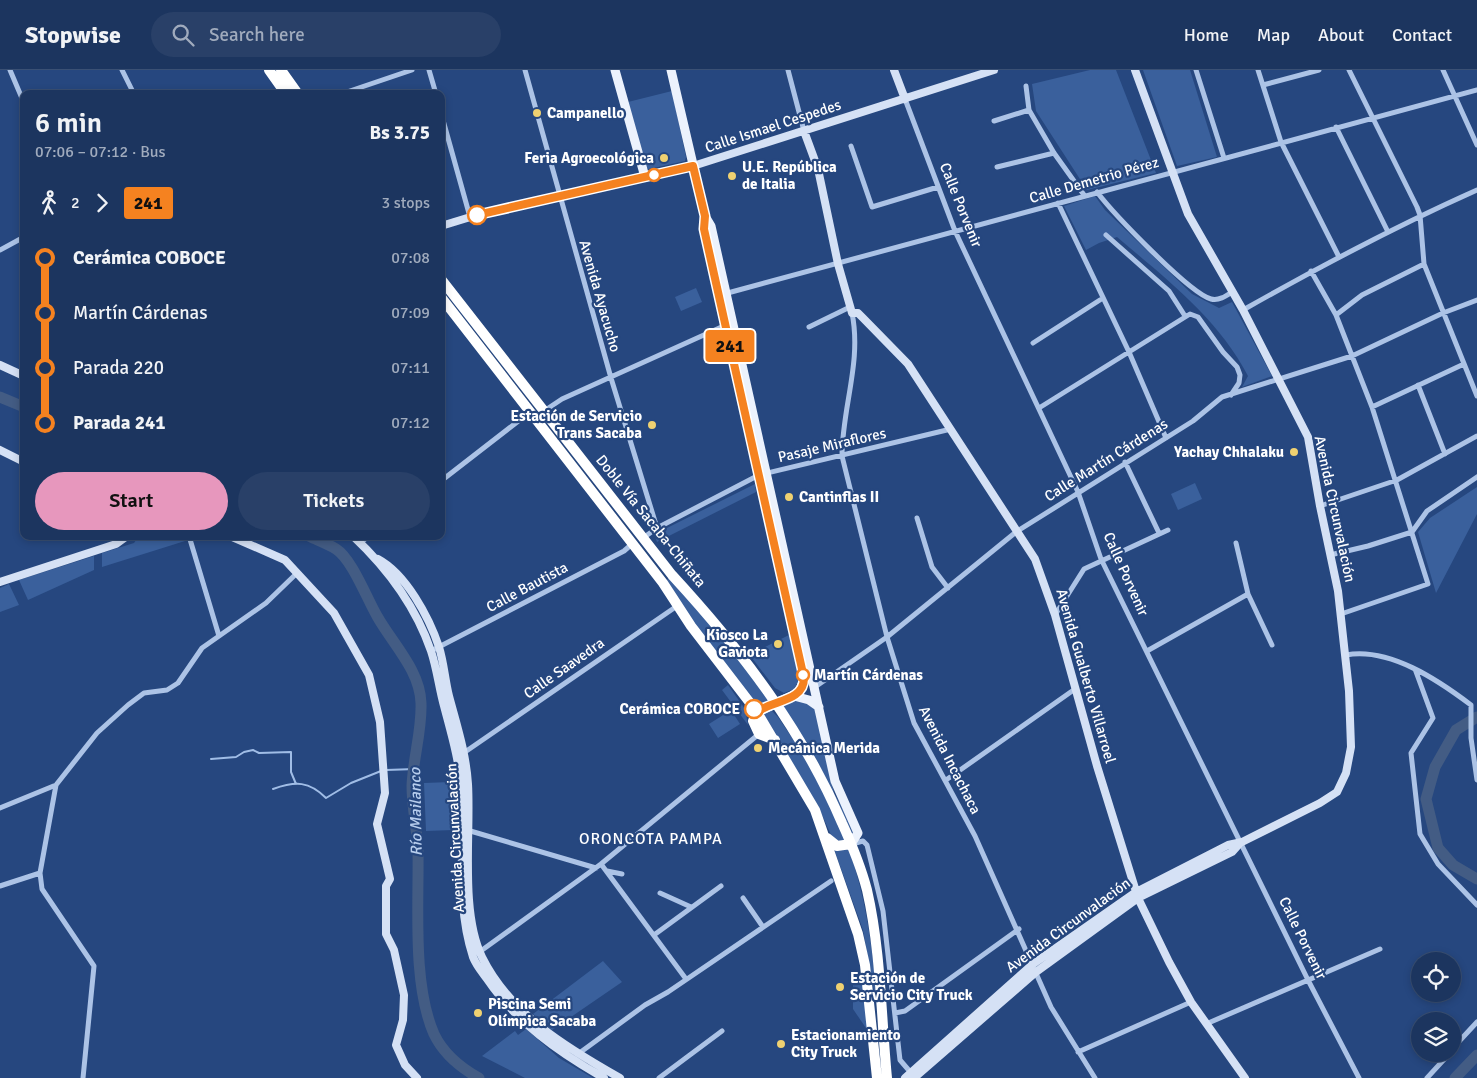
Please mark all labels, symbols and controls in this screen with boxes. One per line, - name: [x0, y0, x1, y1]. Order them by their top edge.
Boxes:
- search box: [151, 12, 501, 57]
- text: Stopwise: [25, 20, 121, 50]
- icon: search: [169, 21, 197, 49]
- text: Search here: [209, 23, 305, 47]
- text: Home: [1184, 24, 1229, 46]
- text: Map: [1257, 24, 1290, 46]
- text: About: [1318, 24, 1364, 46]
- text: Contact: [1392, 24, 1452, 46]
- street label: Calle Ismael Cespedes: [703, 95, 844, 157]
- place label: Campanello: [547, 104, 624, 122]
- text: 6 min: [35, 106, 102, 140]
- marker: Campanello: [531, 107, 543, 119]
- text: Bs 3.75: [370, 121, 430, 145]
- text: 07:06 – 07:12 · Bus: [35, 142, 166, 162]
- place label: Feria Agroecológica: [524, 149, 654, 167]
- marker: Feria Agroecológica: [658, 152, 670, 164]
- street label: Calle Demetrio Pérez: [1027, 153, 1161, 207]
- place label: U.E. República de Italia: [742, 158, 837, 193]
- street label: Calle Porvenir: [936, 160, 986, 250]
- unlabelled marker: [647, 168, 661, 182]
- marker: U.E. República de Italia: [726, 170, 738, 182]
- icon: walk: [35, 189, 63, 217]
- icon: forward: [88, 189, 116, 217]
- text: 241: [134, 192, 163, 214]
- text: 2: [71, 193, 80, 213]
- text: 3 stops: [382, 193, 430, 213]
- unlabelled marker: [467, 205, 487, 225]
- street label: Avenida Ayacucho: [575, 238, 625, 354]
- text: Cerámica COBOCE: [73, 246, 226, 270]
- text: 07:08: [391, 248, 430, 268]
- text: Martín Cárdenas: [73, 301, 208, 325]
- text: 07:09: [391, 303, 430, 323]
- line badge: 241: [701, 330, 759, 362]
- text: 241: [715, 335, 745, 357]
- text: Parada 220: [73, 356, 164, 380]
- text: 07:11: [391, 358, 430, 378]
- place label: Estación de Servicio Trans Sacaba: [510, 407, 642, 442]
- text: Parada 241: [73, 411, 166, 435]
- text: 07:12: [391, 413, 430, 433]
- street label: Calle Martín Cárdenas: [1041, 414, 1171, 505]
- marker: Estación de Servicio Trans Sacaba: [646, 419, 658, 431]
- street label: Pasaje Miraflores: [776, 424, 888, 466]
- street label: Avenida Circunvalación: [1311, 434, 1359, 584]
- place label: Yachay Chhalaku: [1173, 443, 1284, 461]
- marker: Yachay Chhalaku: [1288, 446, 1300, 458]
- street label: Doble Vía Sacaba-Chiñata: [592, 451, 710, 591]
- button: Start: [35, 472, 228, 530]
- button: Tickets: [238, 472, 430, 530]
- place label: Cantinflas II: [799, 488, 879, 506]
- marker: Cantinflas II: [783, 491, 795, 503]
- street label: Calle Porvenir: [1100, 529, 1153, 619]
- street label: Calle Bautista: [483, 558, 571, 616]
- street label: Avenida Gualberto Villarroel: [1052, 587, 1120, 765]
- place label: Kiosco La Gaviota: [706, 626, 768, 661]
- street label: Calle Saavedra: [520, 634, 608, 702]
- marker: Kiosco La Gaviota: [772, 638, 784, 650]
- place label: Martín Cárdenas: [814, 666, 923, 684]
- marker: Martín Cárdenas: [796, 668, 810, 682]
- marker: Cerámica COBOCE: [744, 699, 764, 719]
- place label: Cerámica COBOCE: [619, 700, 740, 718]
- street label: Avenida Incachaca: [915, 703, 985, 817]
- place label: Mecánica Merida: [768, 739, 880, 757]
- marker: Mecánica Merida: [752, 742, 764, 754]
- street label: Avenida Circunvalación: [442, 763, 468, 913]
- water label: Río Mailanco: [405, 767, 427, 856]
- district label: ORONCOTA PAMPA: [579, 829, 723, 849]
- street label: Avenida Circunvalación: [1002, 874, 1134, 976]
- street label: Calle Porvenir: [1275, 894, 1331, 983]
- map controls: [1411, 952, 1461, 1062]
- button: locate: [1411, 952, 1461, 1002]
- place label: Estación de Servicio City Truck: [850, 969, 973, 1004]
- marker: Estación de Servicio City Truck: [834, 981, 846, 993]
- place label: Piscina Semi Olímpica Sacaba: [488, 995, 597, 1030]
- marker: Piscina Semi Olímpica Sacaba: [472, 1007, 484, 1019]
- button: layers: [1411, 1012, 1461, 1062]
- place label: Estacionamiento City Truck: [791, 1026, 901, 1061]
- marker: Estacionamiento City Truck: [775, 1038, 787, 1050]

